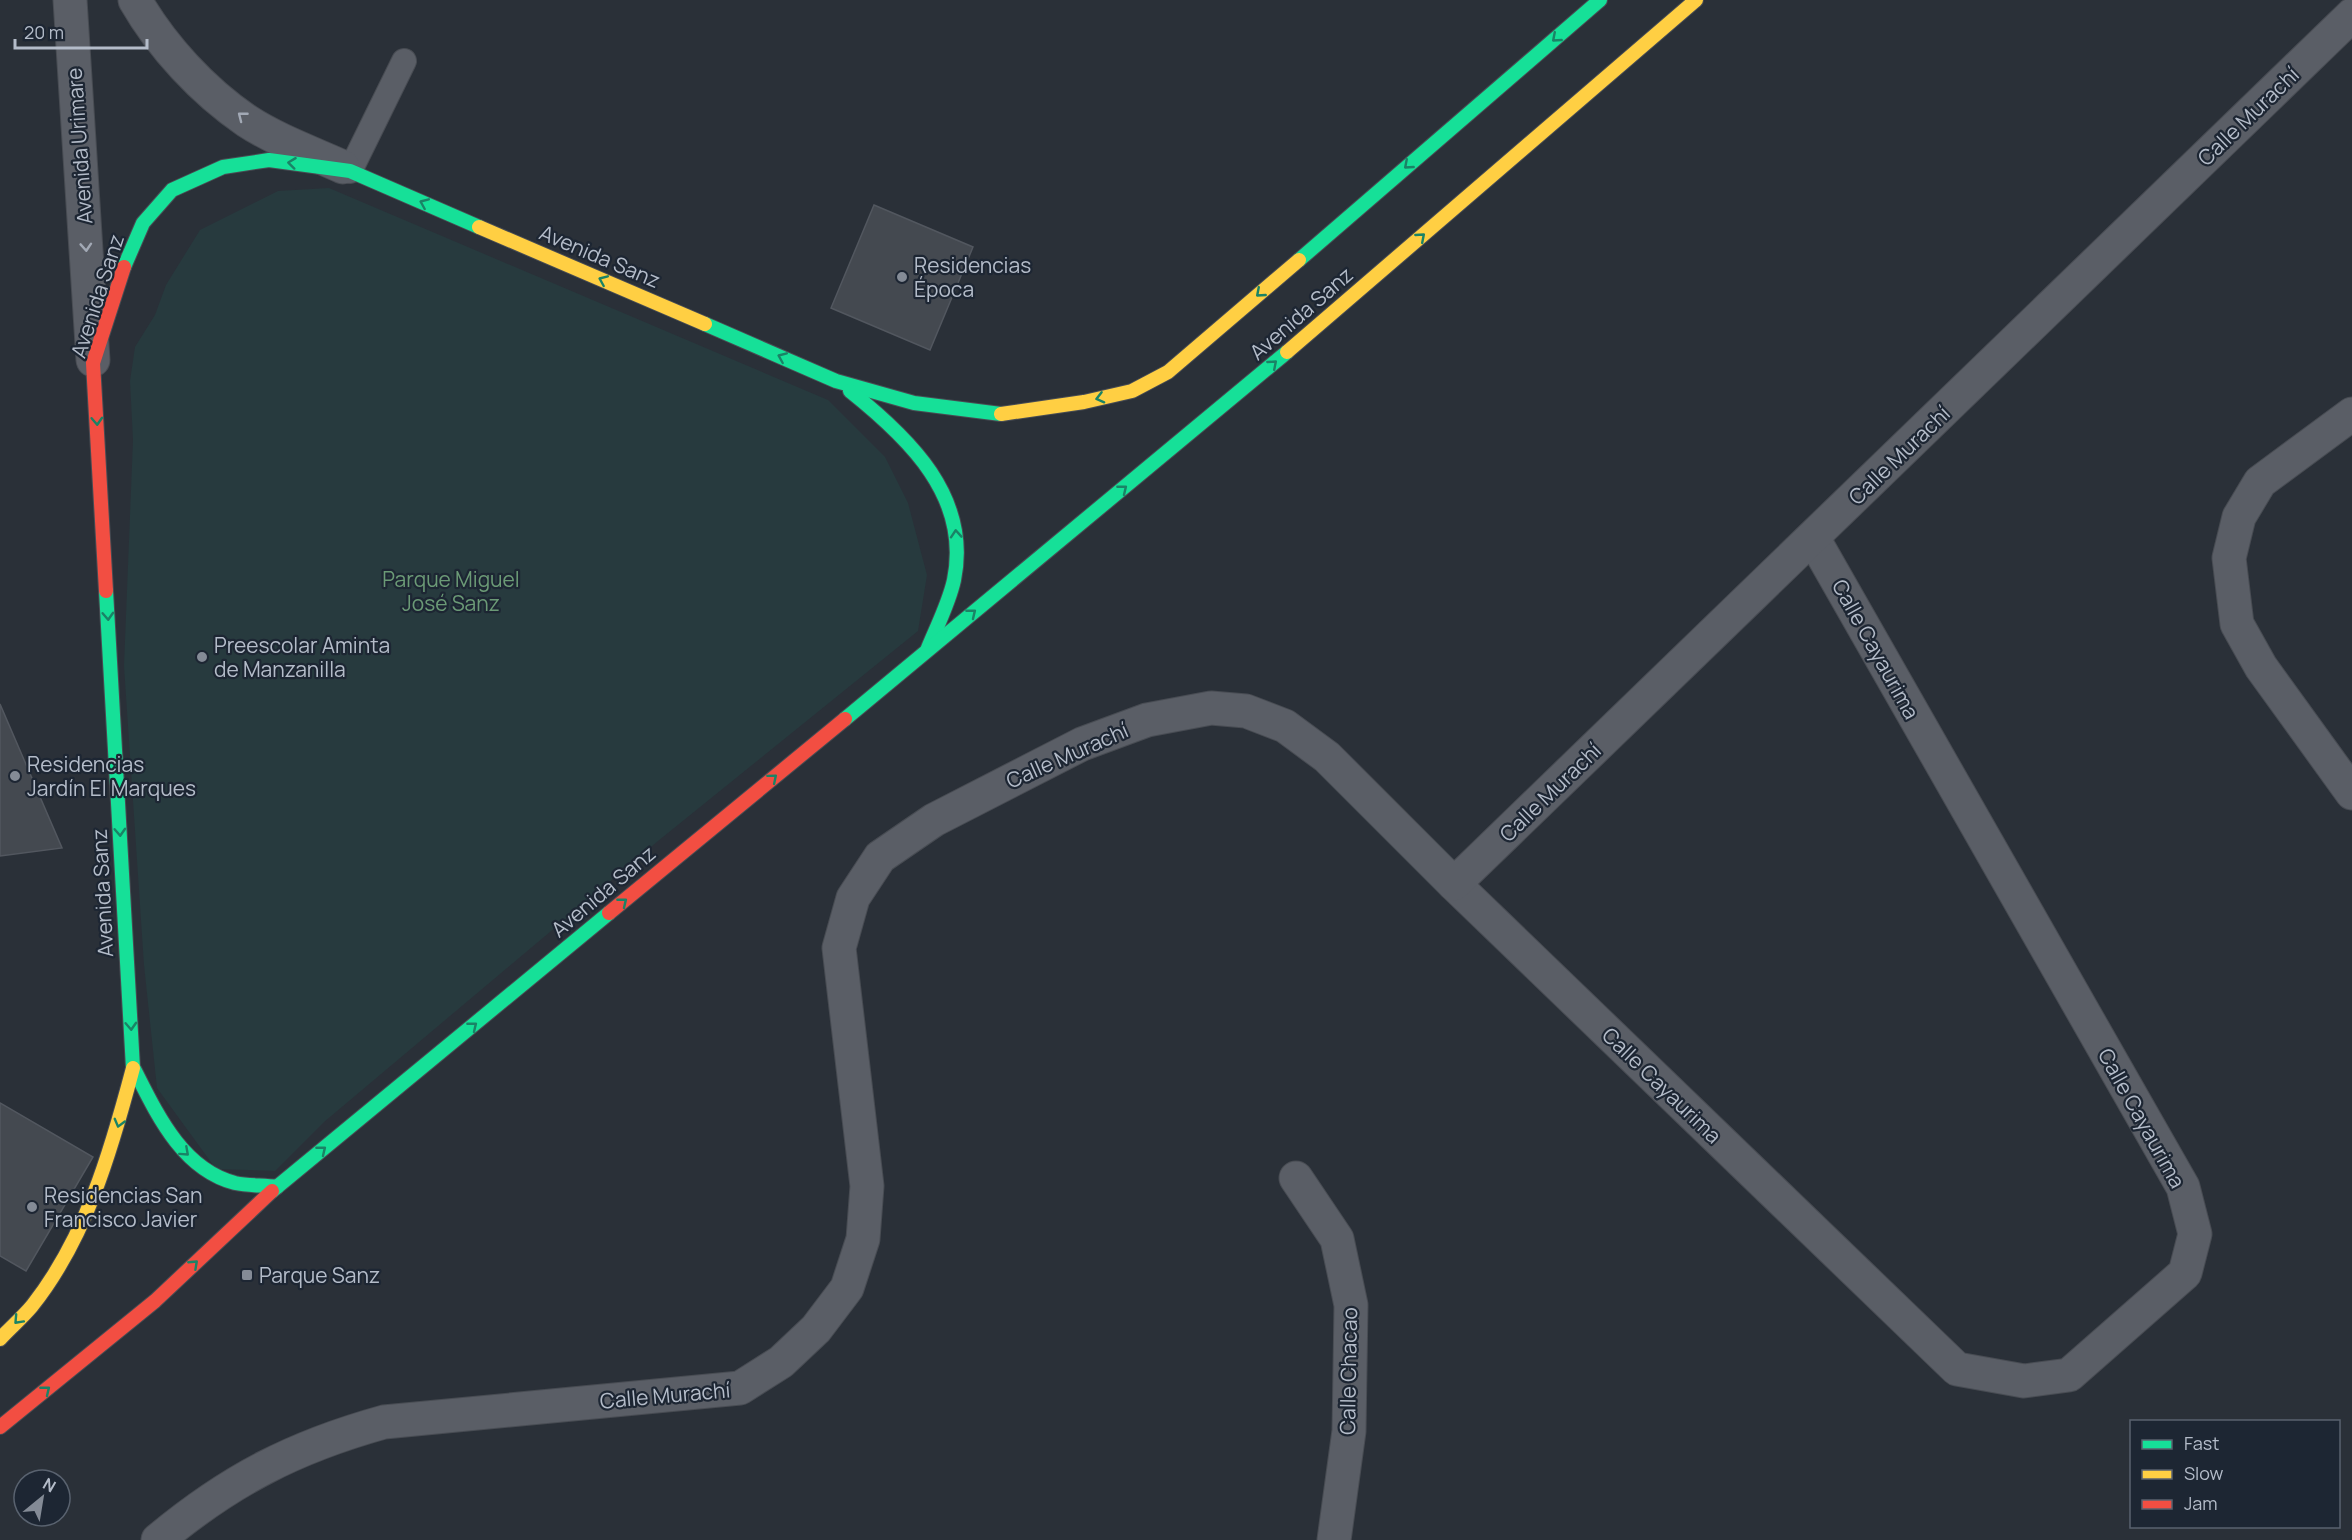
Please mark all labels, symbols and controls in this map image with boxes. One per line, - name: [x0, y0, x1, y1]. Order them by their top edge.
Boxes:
- scale bar: [15, 12, 147, 50]
- text: 20 m: [24, 20, 64, 44]
- one-way arrow: [1552, 31, 1563, 42]
- street label: Calle Murachí: [2191, 60, 2305, 172]
- street label: Avenida Urimare: [60, 67, 98, 225]
- one-way arrow: [238, 113, 249, 124]
- one-way arrow: [288, 157, 297, 169]
- one-way arrow: [1404, 158, 1415, 169]
- one-way arrow: [419, 198, 430, 210]
- street label: Avenida Sanz: [535, 218, 665, 294]
- street label: Avenida Sanz: [64, 231, 130, 361]
- one-way arrow: [1414, 233, 1425, 244]
- one-way arrow: [79, 242, 92, 252]
- place label: Residencias Época: [914, 251, 1031, 303]
- street label: Avenida Sanz: [1243, 260, 1359, 366]
- marker: Residencias Época: [895, 270, 909, 284]
- one-way arrow: [598, 275, 609, 287]
- one-way arrow: [1256, 285, 1267, 296]
- one-way arrow: [777, 353, 788, 365]
- one-way arrow: [1266, 361, 1277, 372]
- one-way arrow: [1096, 391, 1106, 404]
- street label: Calle Murachí: [1842, 399, 1956, 511]
- one-way arrow: [90, 417, 103, 426]
- one-way arrow: [1116, 485, 1127, 496]
- one-way arrow: [950, 529, 963, 538]
- park label: Parque Miguel José Sanz: [382, 565, 520, 617]
- street label: Calle Cayaurima: [1826, 574, 1926, 724]
- one-way arrow: [966, 609, 977, 620]
- one-way arrow: [101, 611, 114, 620]
- place label: Preescolar Aminta de Manzanilla: [214, 631, 390, 683]
- marker: Preescolar Aminta de Manzanilla: [195, 650, 209, 664]
- street label: Calle Murachí: [1002, 716, 1133, 794]
- street label: Calle Murachí: [1493, 736, 1607, 848]
- place label: Residencias Jardín El Marques: [27, 750, 196, 802]
- marker: Residencias Jardín El Marques: [8, 769, 22, 783]
- one-way arrow: [766, 774, 777, 785]
- one-way arrow: [113, 827, 126, 836]
- street label: Avenida Sanz: [85, 828, 119, 958]
- street label: Avenida Sanz: [545, 839, 661, 943]
- one-way arrow: [616, 898, 627, 909]
- street label: Calle Cayaurima: [1596, 1021, 1728, 1149]
- one-way arrow: [124, 1022, 137, 1031]
- one-way arrow: [466, 1022, 477, 1033]
- street label: Calle Cayaurima: [2092, 1043, 2192, 1193]
- one-way arrow: [113, 1118, 126, 1128]
- one-way arrow: [178, 1145, 189, 1156]
- one-way arrow: [315, 1146, 326, 1157]
- place label: Residencias San Francisco Javier: [44, 1181, 202, 1233]
- marker: Residencias San Francisco Javier: [25, 1200, 39, 1214]
- one-way arrow: [188, 1260, 198, 1271]
- place label: Parque Sanz: [259, 1261, 380, 1289]
- marker: Parque Sanz: [240, 1268, 254, 1282]
- street label: Calle Chacao: [1333, 1307, 1363, 1435]
- one-way arrow: [14, 1313, 25, 1323]
- street label: Calle Murachí: [599, 1375, 732, 1415]
- one-way arrow: [39, 1387, 50, 1398]
- legend: [2130, 1420, 2340, 1528]
- text: Fast: [2184, 1431, 2219, 1455]
- text: Slow: [2184, 1461, 2224, 1485]
- north arrow: [12, 1468, 72, 1528]
- text: N: [39, 1473, 60, 1497]
- text: Jam: [2184, 1491, 2218, 1515]

